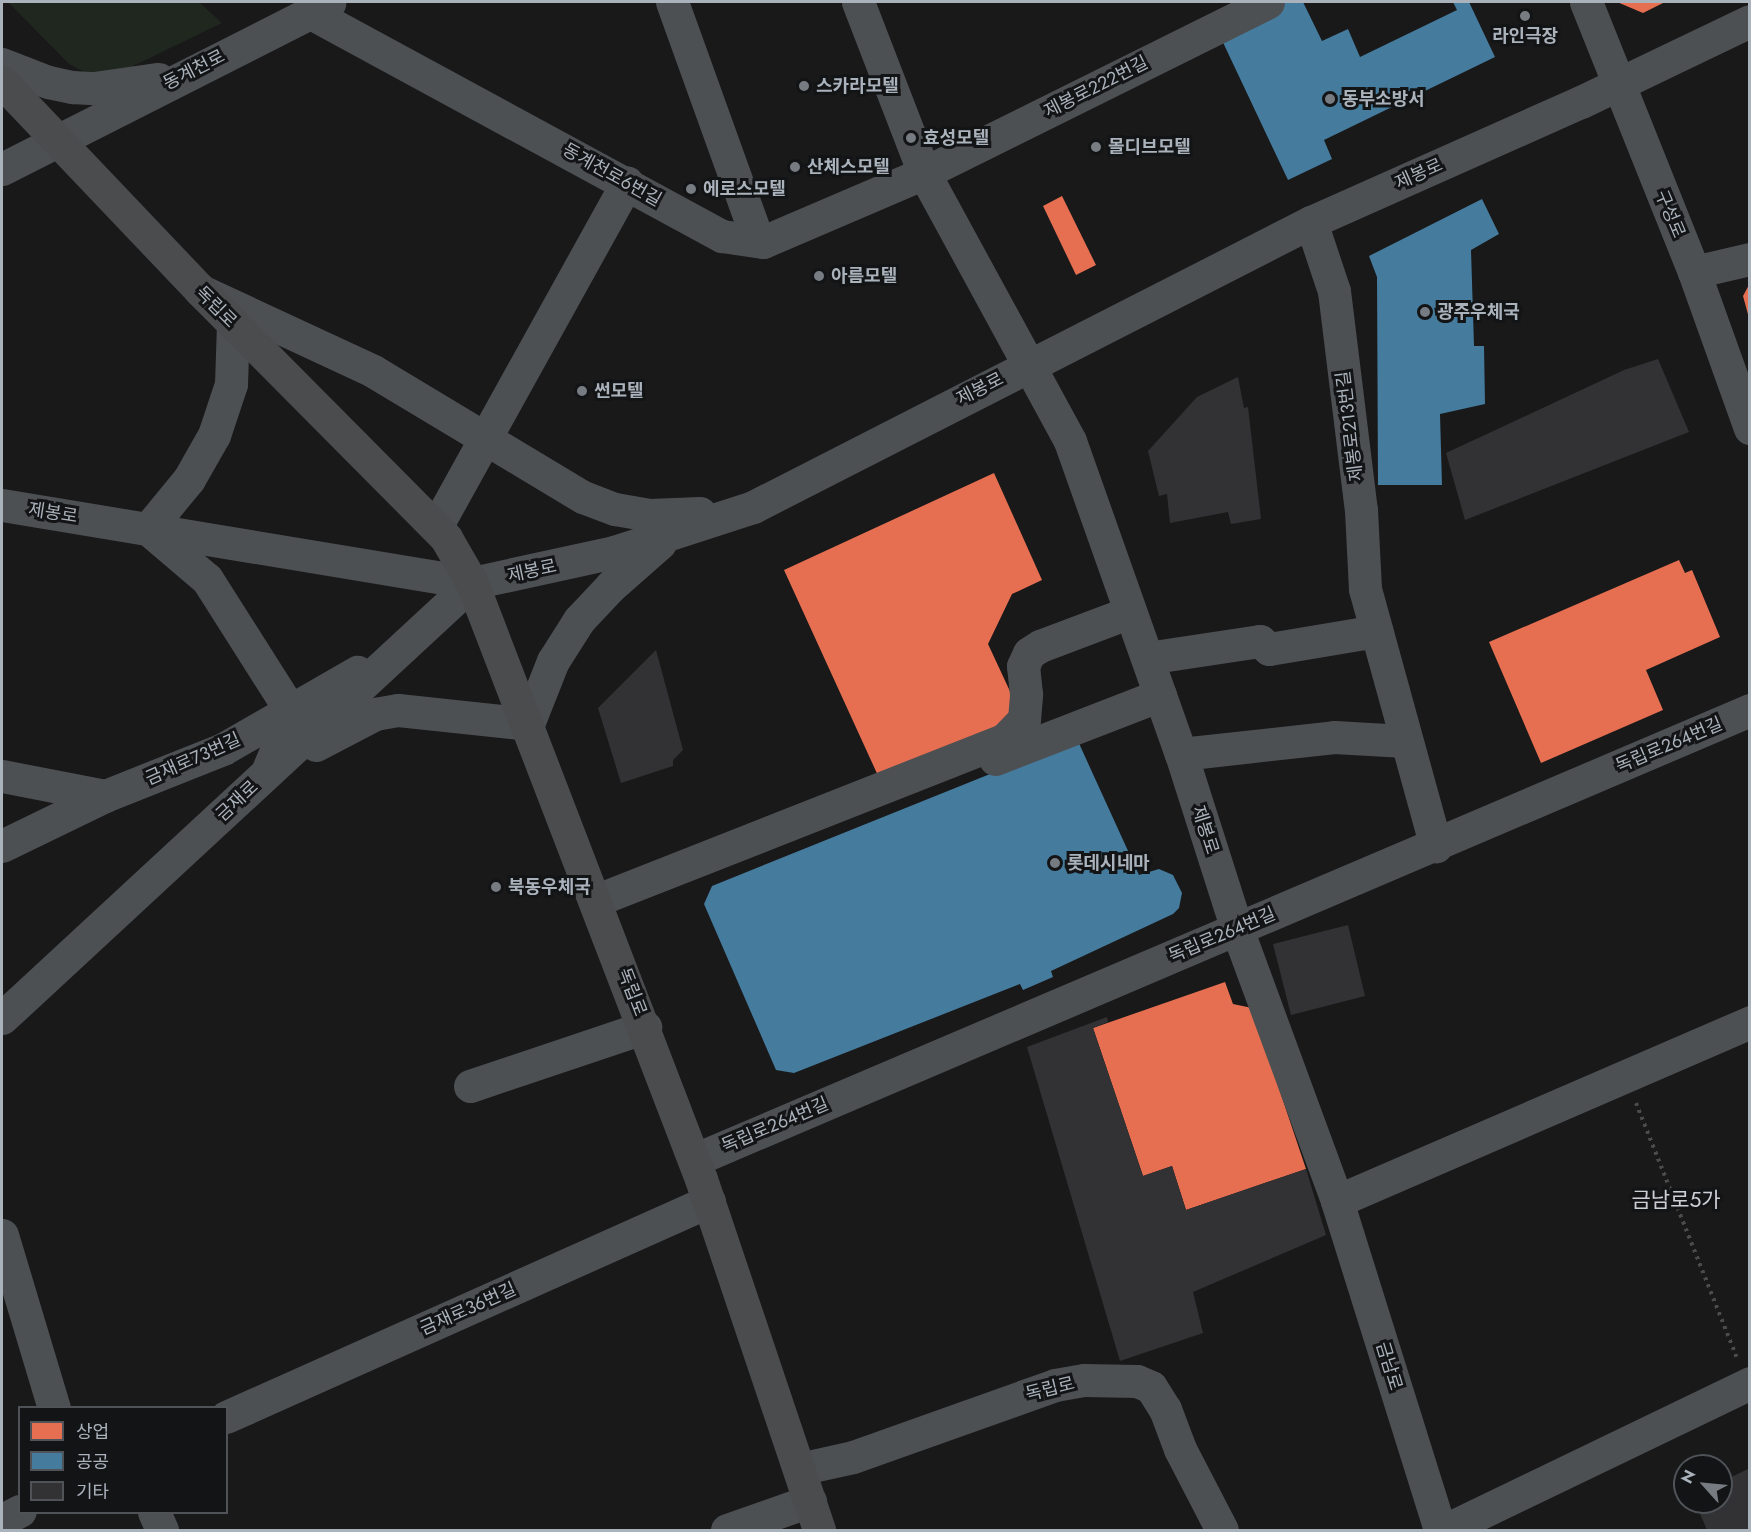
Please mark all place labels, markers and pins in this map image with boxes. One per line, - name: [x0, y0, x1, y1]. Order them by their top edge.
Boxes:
- marker: 라인극장: [1518, 9, 1532, 23]
- place label: 라인극장: [1492, 25, 1558, 47]
- place label: 스카라모텔: [816, 75, 899, 97]
- marker: 스카라모텔: [797, 79, 811, 93]
- place label: 동부소방서: [1342, 88, 1425, 110]
- marker: 동부소방서: [1323, 92, 1337, 106]
- place label: 효성모텔: [923, 127, 989, 149]
- marker: 효성모텔: [904, 131, 918, 145]
- place label: 몰디브모텔: [1108, 136, 1191, 158]
- marker: 몰디브모텔: [1089, 140, 1103, 154]
- place label: 산체스모텔: [807, 156, 890, 178]
- marker: 산체스모텔: [788, 160, 802, 174]
- place label: 에로스모텔: [703, 178, 786, 200]
- marker: 에로스모텔: [684, 182, 698, 196]
- place label: 아름모텔: [831, 265, 897, 287]
- marker: 아름모텔: [812, 269, 826, 283]
- place label: 광주우체국: [1437, 301, 1520, 323]
- marker: 광주우체국: [1418, 305, 1432, 319]
- place label: 썬모텔: [594, 380, 644, 402]
- marker: 썬모텔: [575, 384, 589, 398]
- place label: 롯데시네마: [1067, 852, 1150, 874]
- marker: 롯데시네마: [1048, 856, 1062, 870]
- place label: 북동우체국: [508, 876, 591, 898]
- marker: 북동우체국: [489, 880, 503, 894]

